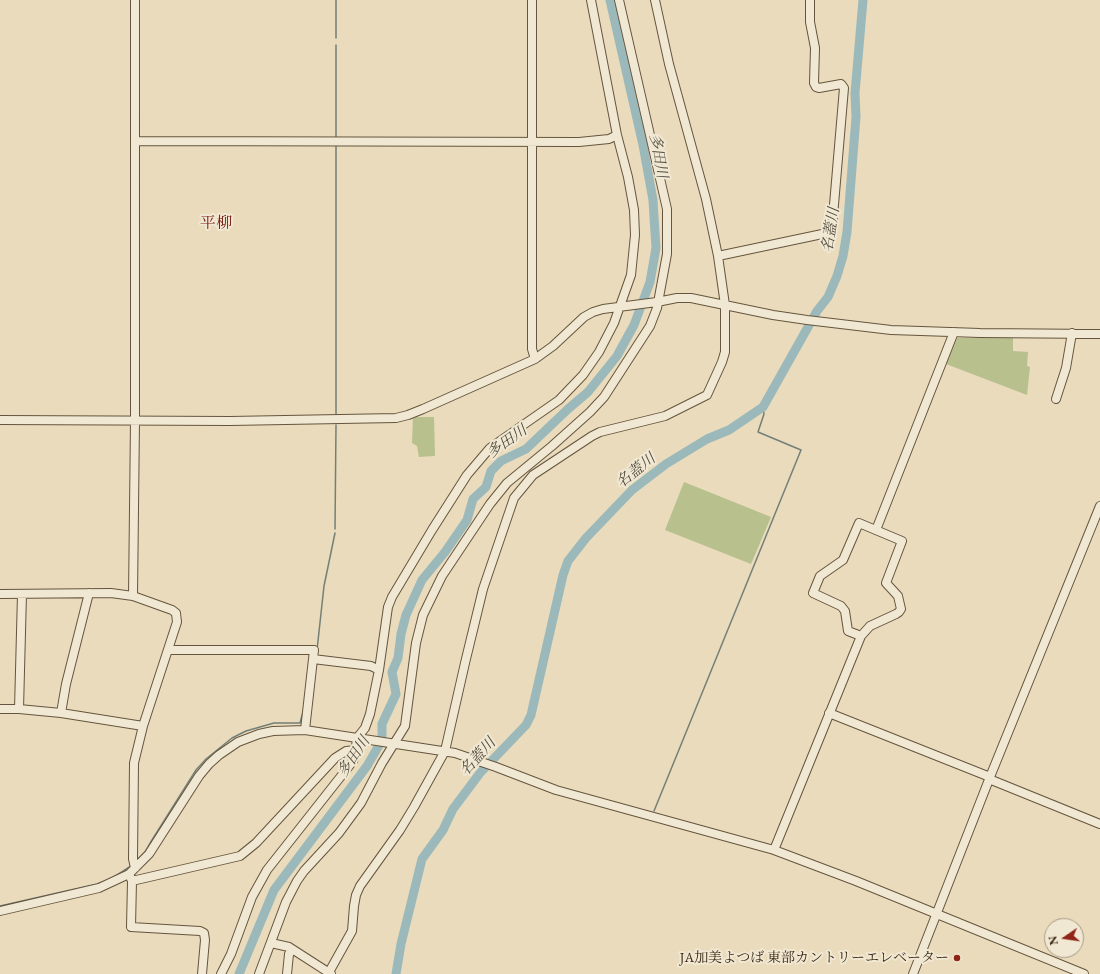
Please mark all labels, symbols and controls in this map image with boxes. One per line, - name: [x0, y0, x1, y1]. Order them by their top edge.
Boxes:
- water label: 多田川: [645, 132, 671, 180]
- water label: 名蓋川: [819, 206, 843, 254]
- district label: 平柳: [200, 214, 232, 234]
- water label: 多田川: [483, 422, 531, 462]
- water label: 名蓋川: [613, 450, 659, 492]
- water label: 多田川: [334, 733, 374, 781]
- water label: 名蓋川: [456, 734, 500, 780]
- north arrow: [1044, 918, 1084, 958]
- text: N: [1045, 935, 1061, 946]
- place label: JA加美よつば 東部カントリーエレベーター: [680, 950, 949, 966]
- marker: JA加美よつば 東部カントリーエレベーター: [952, 953, 962, 963]

